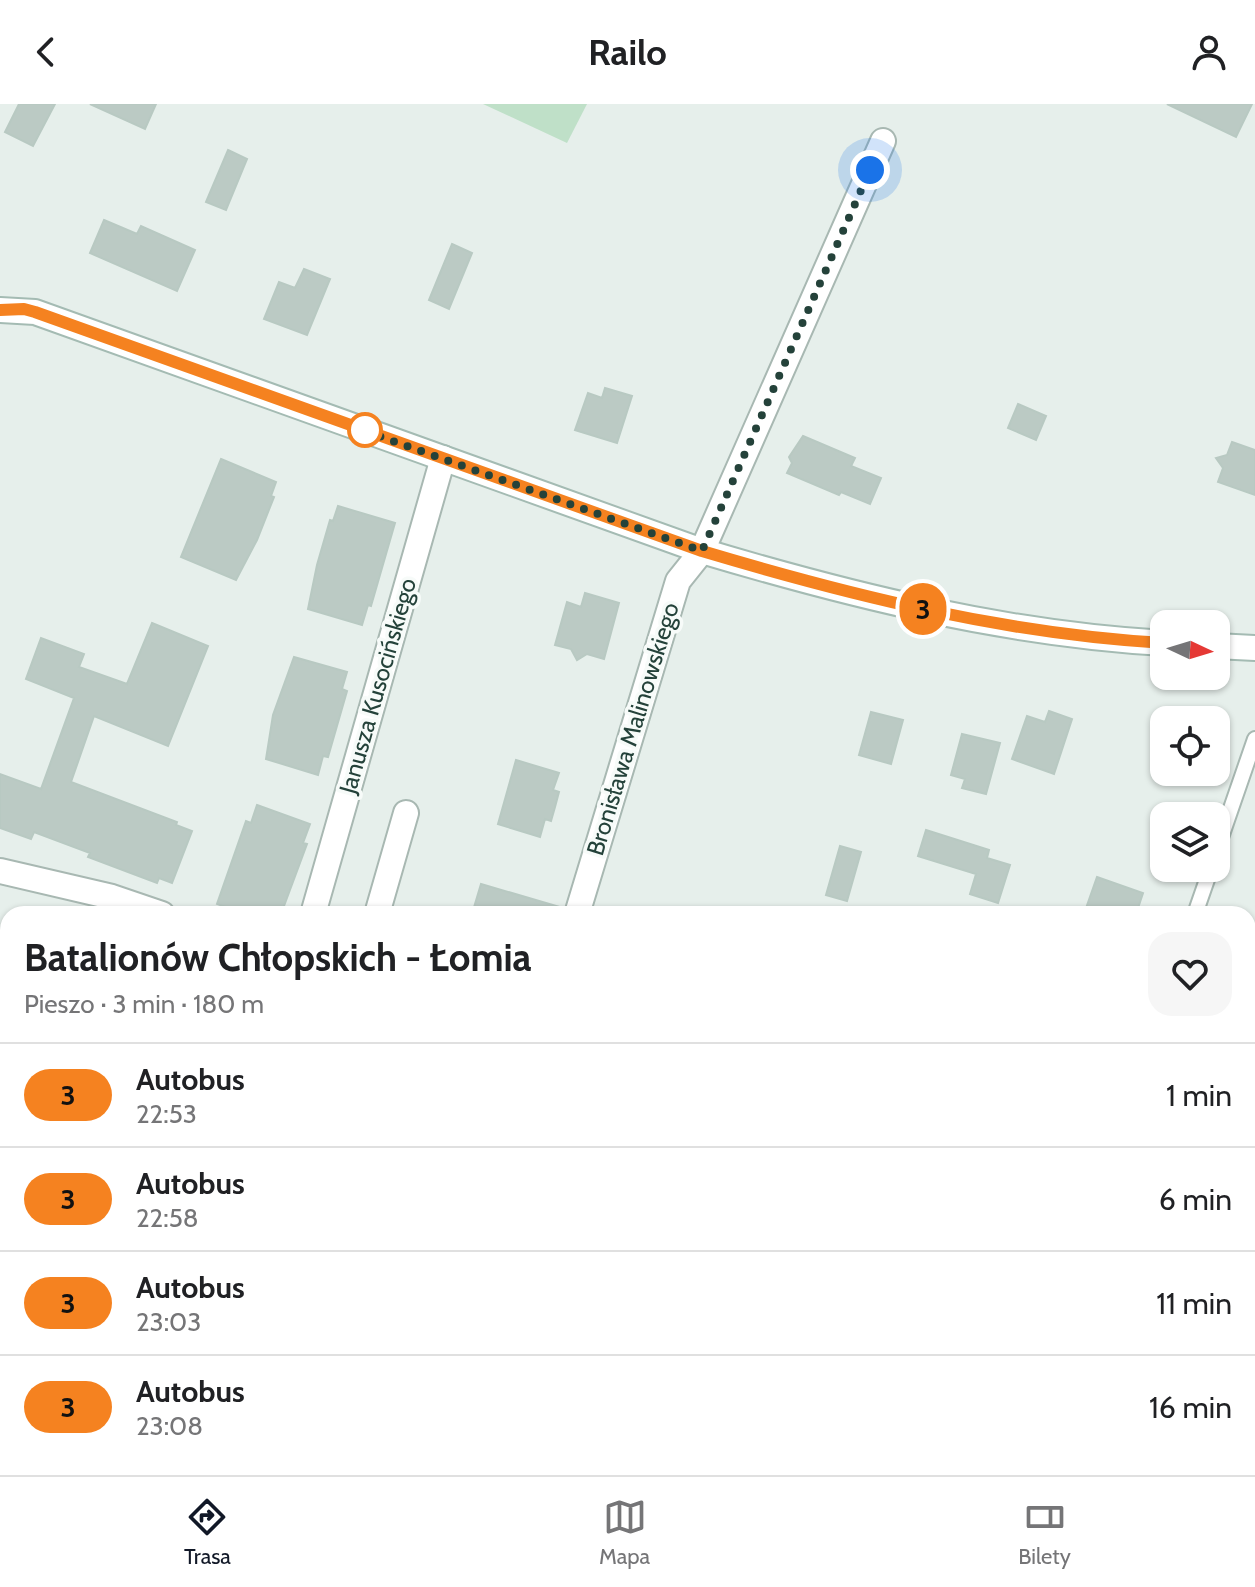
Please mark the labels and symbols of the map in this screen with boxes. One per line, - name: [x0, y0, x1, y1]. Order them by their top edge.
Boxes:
- your location: [850, 150, 890, 190]
- unlabelled marker: [348, 413, 382, 447]
- street label: Janusza Kusocińskiego: [333, 575, 422, 798]
- line badge: 3: [897, 583, 949, 635]
- street label: Bronisława Malinowskiego: [580, 599, 685, 859]
- north arrow: [1150, 610, 1230, 690]

